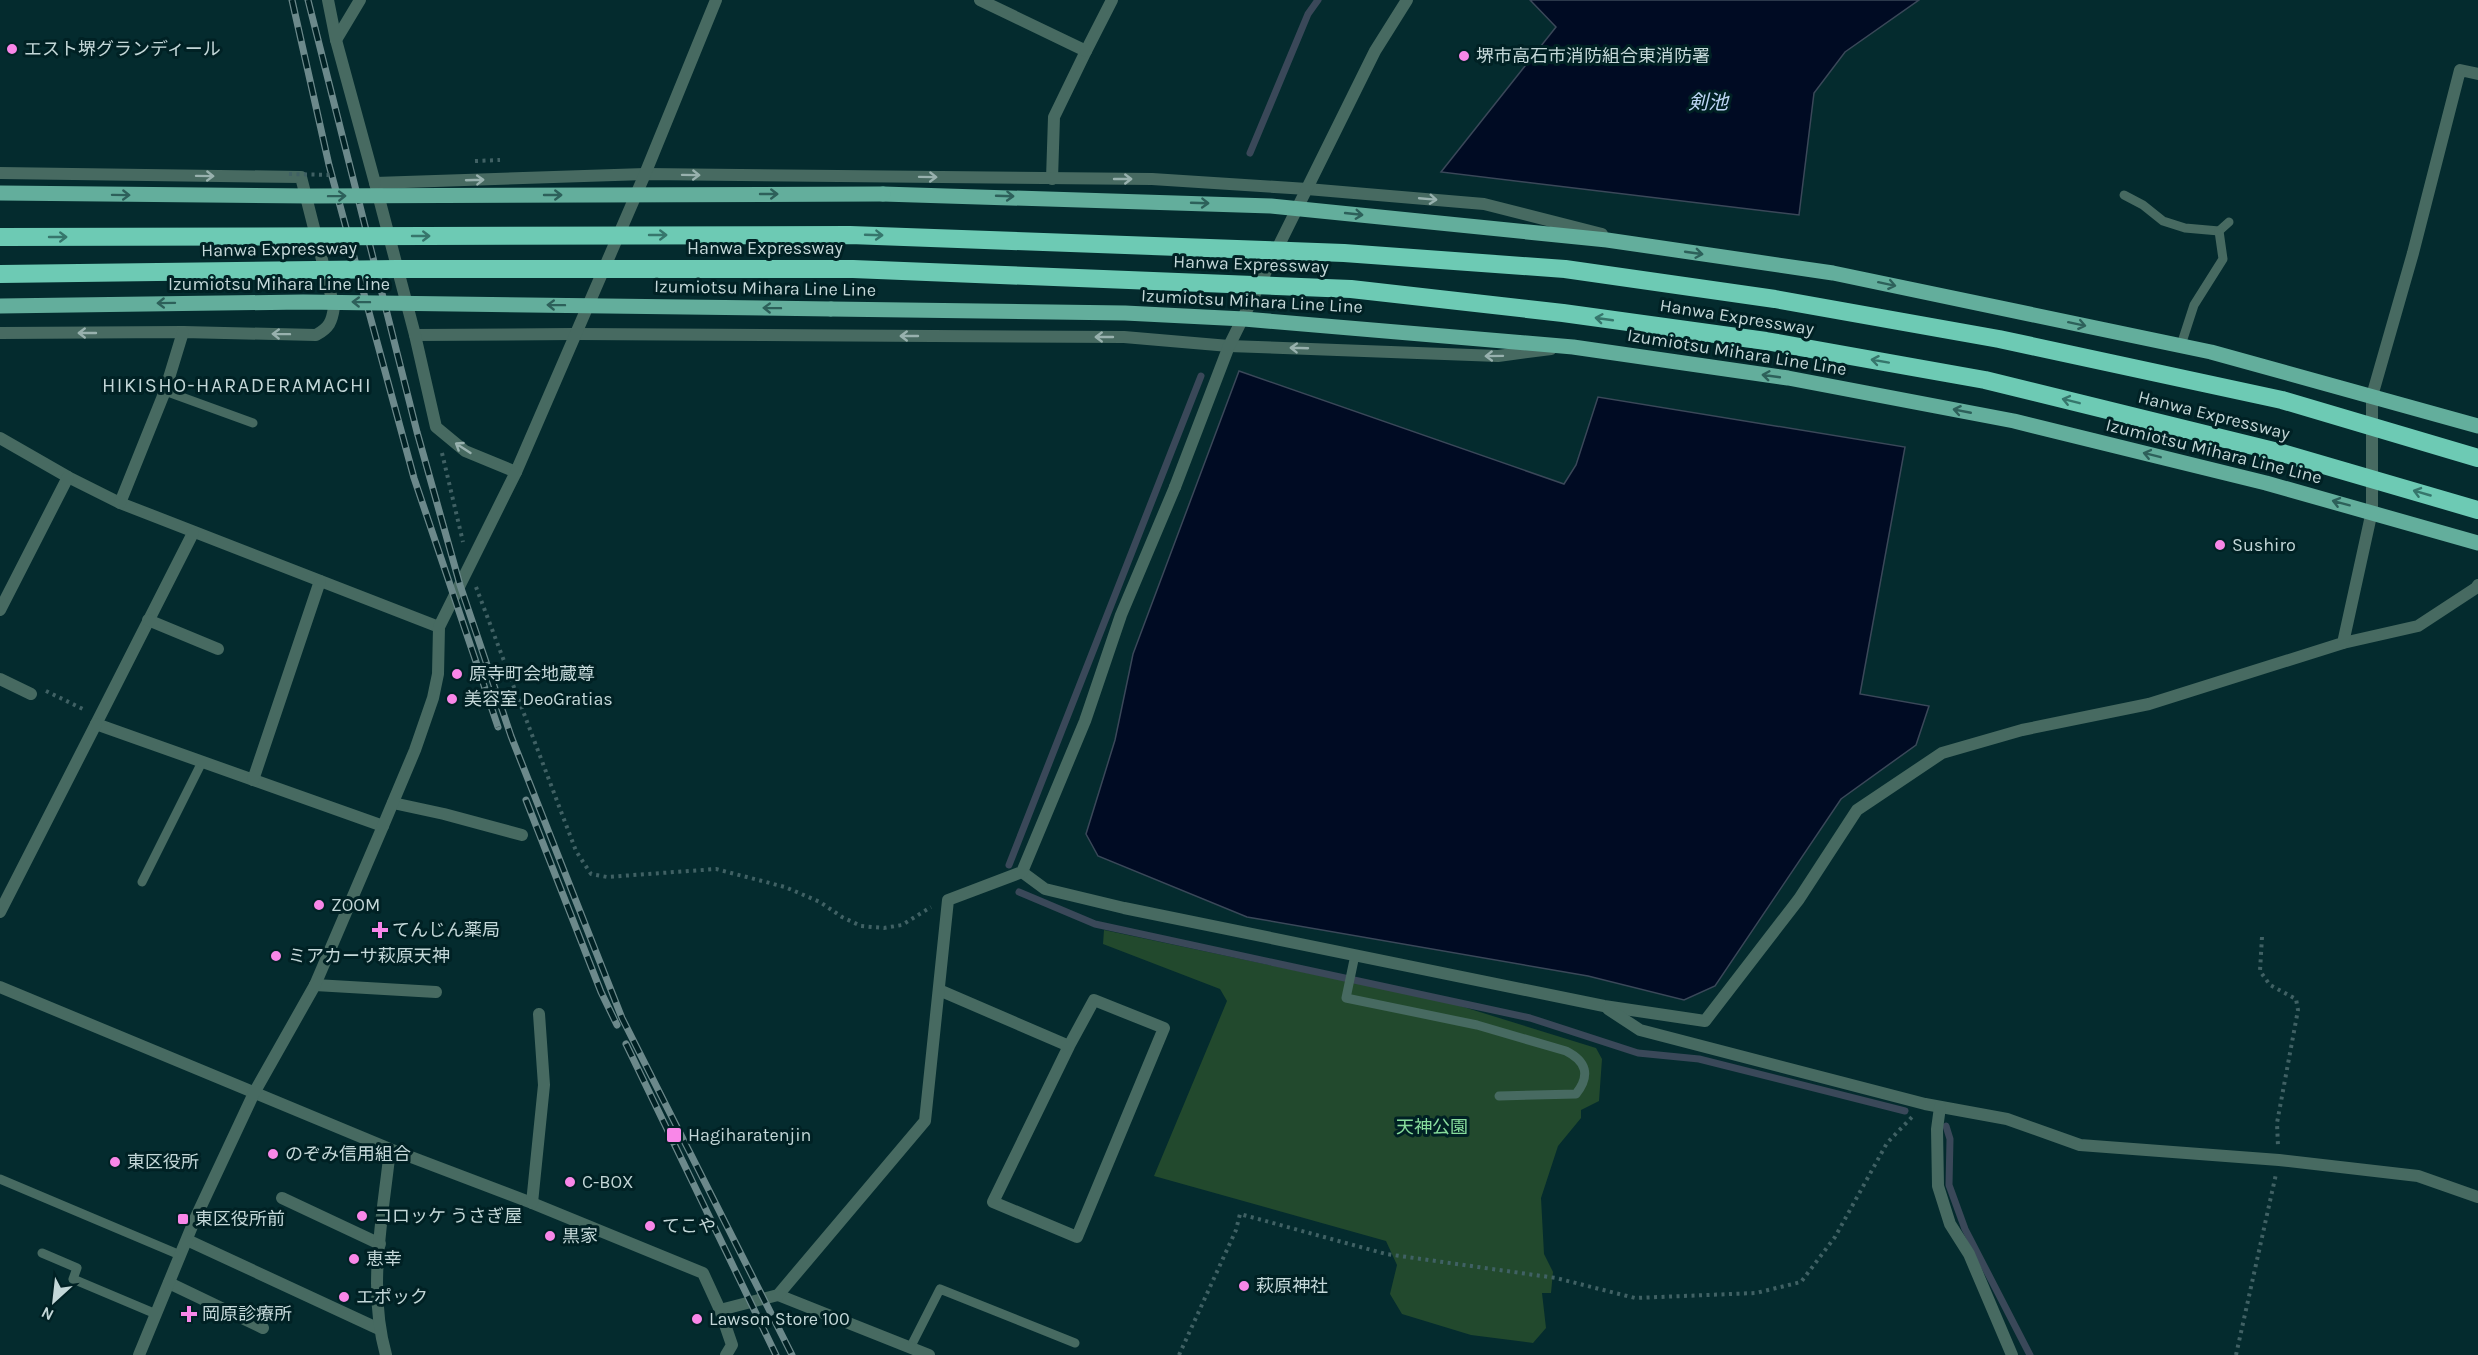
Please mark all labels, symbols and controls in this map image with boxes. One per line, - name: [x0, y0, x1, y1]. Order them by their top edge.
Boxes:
- place label: エスト堺グランディール: [24, 38, 221, 60]
- marker: エスト堺グランディール: [5, 42, 19, 56]
- place label: 堺市高石市消防組合東消防署: [1476, 45, 1710, 67]
- marker: 堺市高石市消防組合東消防署: [1457, 49, 1471, 63]
- water label: 剣池: [1688, 91, 1730, 114]
- one-way arrow: [681, 169, 701, 181]
- one-way arrow: [195, 170, 215, 182]
- one-way arrow: [918, 171, 938, 183]
- one-way arrow: [1113, 173, 1133, 185]
- one-way arrow: [465, 175, 485, 186]
- one-way arrow: [759, 188, 779, 200]
- one-way arrow: [111, 189, 131, 200]
- one-way arrow: [543, 189, 563, 201]
- one-way arrow: [327, 190, 347, 202]
- one-way arrow: [994, 190, 1014, 202]
- one-way arrow: [1417, 194, 1437, 205]
- one-way arrow: [1189, 197, 1209, 208]
- one-way arrow: [1344, 209, 1364, 220]
- one-way arrow: [648, 229, 668, 241]
- one-way arrow: [411, 230, 431, 242]
- one-way arrow: [864, 230, 884, 241]
- one-way arrow: [48, 231, 68, 243]
- street label: Hanwa Expressway: [201, 237, 358, 261]
- street label: Hanwa Expressway: [687, 237, 844, 259]
- one-way arrow: [1684, 247, 1704, 258]
- street label: Hanwa Expressway: [1173, 250, 1330, 278]
- street label: Izumiotsu Mihara Line Line: [168, 273, 390, 295]
- street label: Izumiotsu Mihara Line Line: [654, 275, 876, 301]
- one-way arrow: [1876, 279, 1896, 290]
- street label: Izumiotsu Mihara Line Line: [1141, 284, 1363, 318]
- street label: Hanwa Expressway: [1658, 294, 1816, 340]
- one-way arrow: [352, 296, 372, 308]
- one-way arrow: [157, 298, 177, 309]
- one-way arrow: [547, 299, 567, 311]
- one-way arrow: [763, 302, 783, 314]
- one-way arrow: [1595, 313, 1615, 324]
- one-way arrow: [2067, 319, 2087, 330]
- street label: Izumiotsu Mihara Line Line: [1626, 324, 1848, 380]
- one-way arrow: [77, 327, 97, 339]
- one-way arrow: [272, 328, 292, 340]
- one-way arrow: [900, 330, 920, 342]
- one-way arrow: [1095, 331, 1115, 343]
- one-way arrow: [1290, 343, 1310, 354]
- one-way arrow: [1484, 350, 1504, 361]
- one-way arrow: [1871, 356, 1890, 367]
- one-way arrow: [1761, 370, 1781, 381]
- district label: HIKISHO-HARADERAMACHI: [102, 374, 372, 397]
- street label: Hanwa Expressway: [2136, 385, 2293, 445]
- one-way arrow: [2062, 394, 2081, 406]
- one-way arrow: [1953, 405, 1973, 416]
- street label: Izumiotsu Mihara Line Line: [2104, 413, 2324, 489]
- one-way arrow: [455, 442, 472, 454]
- one-way arrow: [2143, 449, 2162, 461]
- one-way arrow: [2413, 487, 2432, 498]
- one-way arrow: [2332, 497, 2351, 509]
- place label: Sushiro: [2232, 534, 2296, 556]
- marker: Sushiro: [2213, 538, 2227, 552]
- place label: 原寺町会地蔵尊: [469, 663, 595, 685]
- marker: 原寺町会地蔵尊: [450, 667, 464, 681]
- place label: 美容室 DeoGratias: [464, 688, 613, 710]
- marker: 美容室 DeoGratias: [445, 692, 459, 706]
- place label: ZOOM: [331, 894, 380, 916]
- marker: ZOOM: [312, 898, 326, 912]
- place label: てんじん薬局: [392, 919, 500, 941]
- marker: てんじん薬局: [373, 923, 387, 937]
- place label: ミアカーサ萩原天神: [288, 945, 450, 967]
- marker: ミアカーサ萩原天神: [269, 949, 283, 963]
- park label: 天神公園: [1396, 1116, 1468, 1138]
- place label: Hagiharatenjin: [688, 1124, 811, 1146]
- marker: Hagiharatenjin: [665, 1126, 683, 1144]
- place label: のぞみ信用組合: [285, 1143, 411, 1165]
- marker: のぞみ信用組合: [266, 1147, 280, 1161]
- place label: 東区役所: [127, 1151, 199, 1173]
- marker: 東区役所: [108, 1155, 122, 1169]
- place label: C-BOX: [582, 1171, 633, 1193]
- marker: C-BOX: [563, 1175, 577, 1189]
- place label: コロッケ うさぎ屋: [374, 1205, 522, 1227]
- place label: 東区役所前: [195, 1208, 285, 1230]
- marker: コロッケ うさぎ屋: [355, 1209, 369, 1223]
- marker: 東区役所前: [176, 1212, 190, 1226]
- place label: てこや: [662, 1215, 716, 1237]
- marker: てこや: [643, 1219, 657, 1233]
- place label: 黒家: [562, 1225, 598, 1247]
- marker: 黒家: [543, 1229, 557, 1243]
- place label: 恵幸: [366, 1248, 402, 1270]
- marker: 恵幸: [347, 1252, 361, 1266]
- north arrow: [24, 1271, 84, 1331]
- place label: 萩原神社: [1256, 1275, 1328, 1297]
- marker: 萩原神社: [1237, 1279, 1251, 1293]
- place label: エポック: [356, 1286, 428, 1308]
- marker: エポック: [337, 1290, 351, 1304]
- text: N: [38, 1303, 57, 1325]
- place label: 岡原診療所: [202, 1303, 292, 1325]
- marker: 岡原診療所: [180, 1305, 198, 1323]
- place label: Lawson Store 100: [709, 1308, 850, 1330]
- marker: Lawson Store 100: [690, 1312, 704, 1326]

